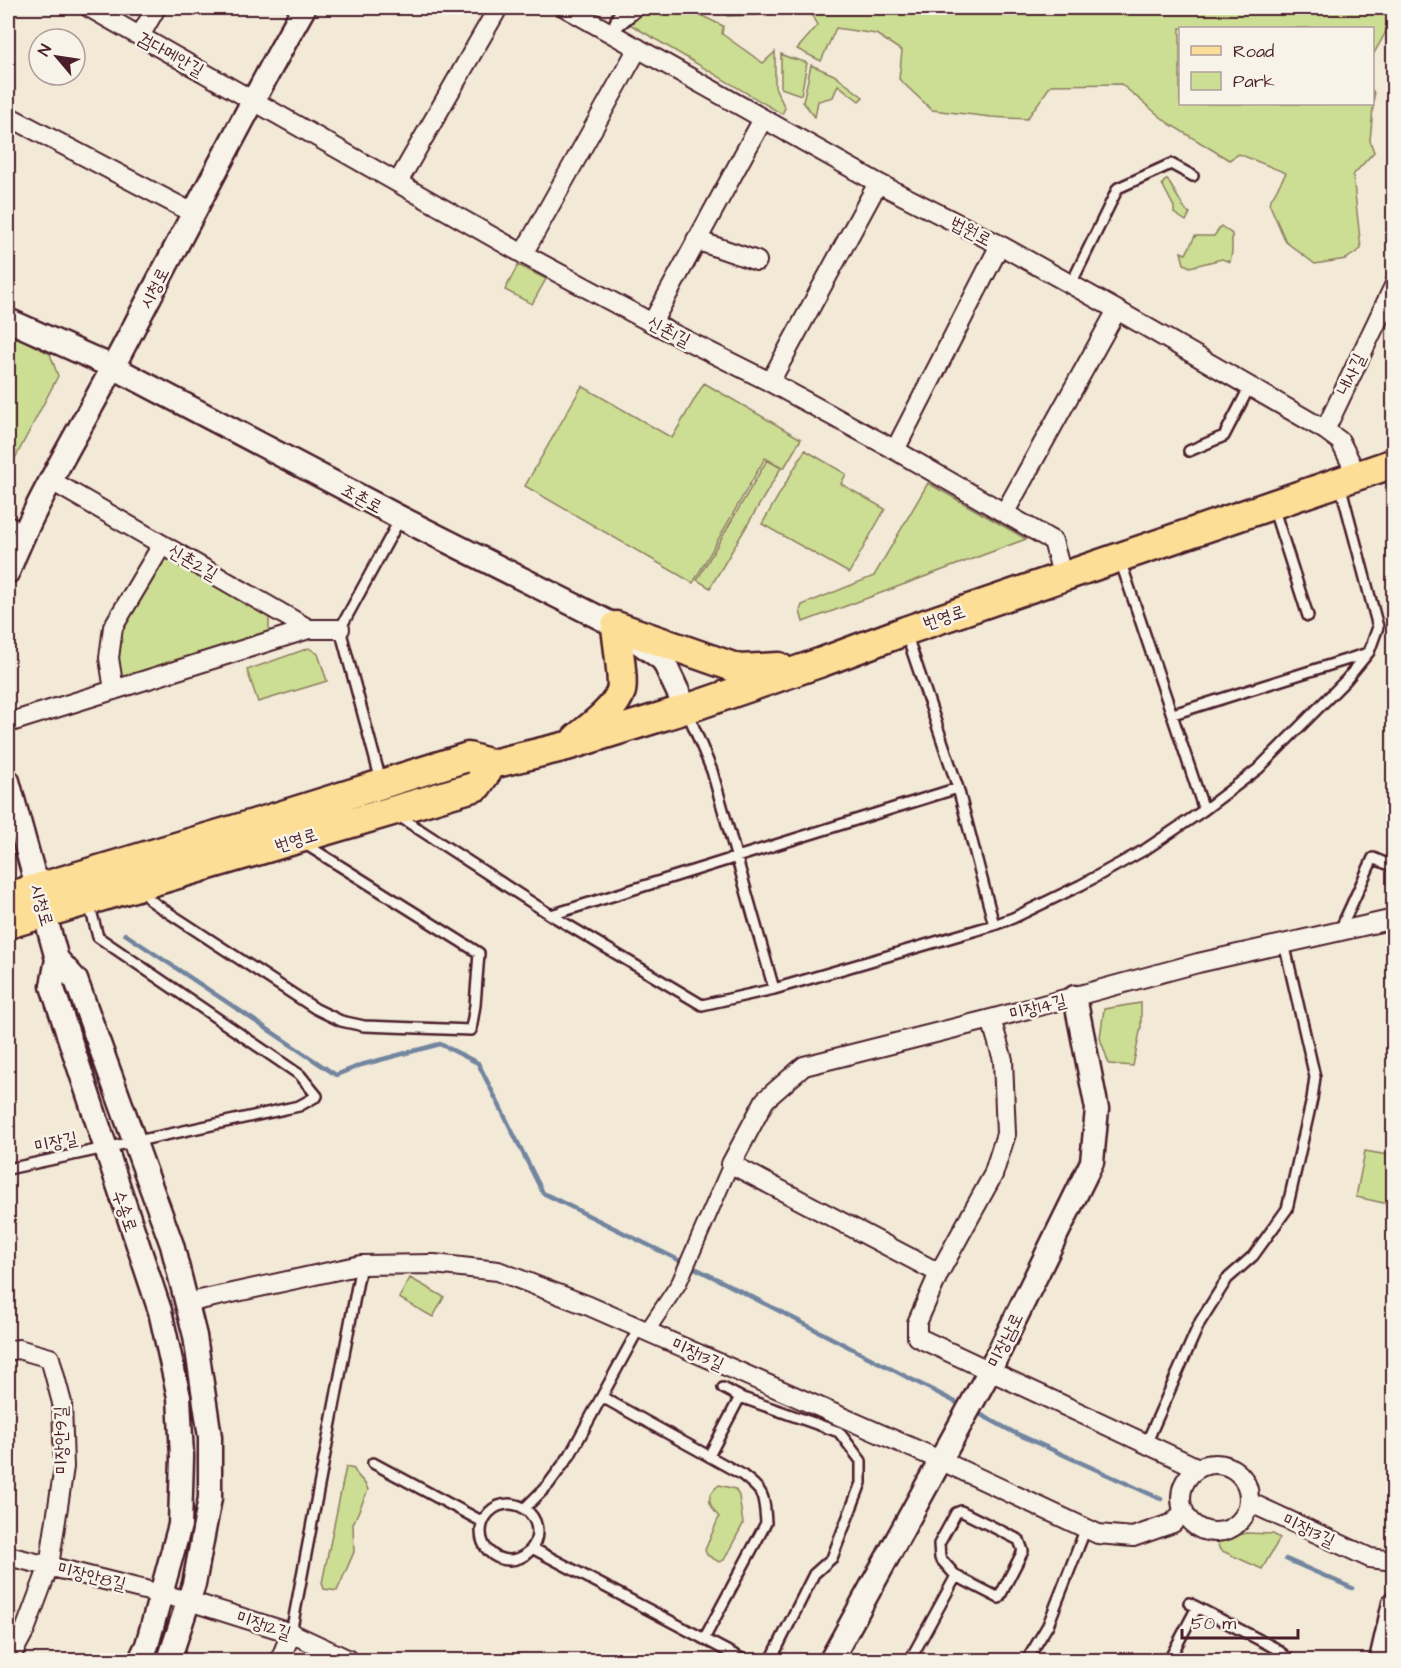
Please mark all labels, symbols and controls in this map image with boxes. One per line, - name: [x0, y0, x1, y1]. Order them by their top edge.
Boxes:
- street label: 검다메안길: [133, 26, 209, 83]
- north arrow: [27, 27, 87, 87]
- legend: [1179, 27, 1374, 105]
- text: Road: [1233, 39, 1274, 64]
- text: N: [33, 40, 57, 60]
- text: Park: [1233, 69, 1275, 94]
- street label: 법원로: [946, 210, 996, 252]
- street label: 시청로: [133, 263, 175, 313]
- street label: 신촌1길: [643, 310, 695, 353]
- street label: 내사길: [1331, 349, 1372, 399]
- street label: 조촌로: [337, 477, 387, 520]
- street label: 신촌2길: [163, 538, 223, 587]
- street label: 번영로: [920, 599, 969, 636]
- street label: 번영로: [272, 822, 321, 859]
- street label: 시청로: [24, 881, 60, 929]
- street label: 미장14길: [1007, 988, 1070, 1027]
- street label: 미장길: [32, 1126, 80, 1159]
- street label: 수송로: [106, 1187, 143, 1236]
- street label: 미장남로: [982, 1309, 1029, 1372]
- street label: 미장13길: [668, 1332, 728, 1377]
- street label: 미장안9길: [48, 1405, 75, 1474]
- street label: 미장13길: [1279, 1508, 1339, 1554]
- street label: 미장안8길: [55, 1556, 129, 1597]
- scale bar: [1182, 1602, 1298, 1640]
- street label: 미장12길: [233, 1605, 295, 1646]
- text: 50 m: [1191, 1611, 1236, 1636]

